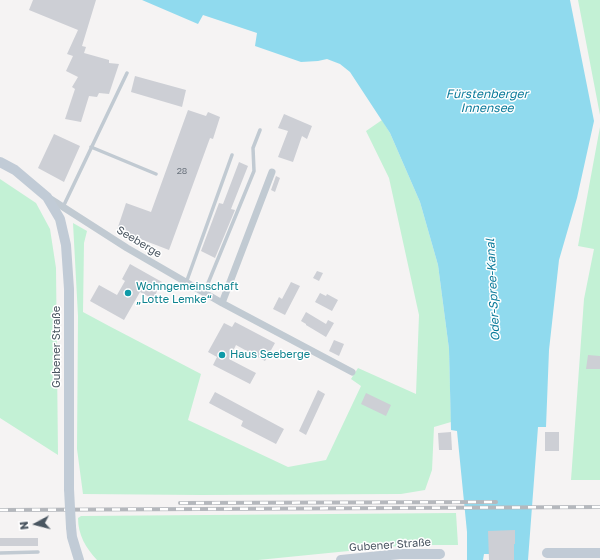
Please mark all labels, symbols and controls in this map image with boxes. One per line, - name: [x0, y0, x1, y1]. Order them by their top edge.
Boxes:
- water label: Fürstenberger Innensee: [446, 87, 528, 115]
- house number: 28: [177, 166, 187, 176]
- street label: Seeberge: [114, 223, 164, 261]
- water label: Oder-Spree-Kanal: [483, 238, 503, 342]
- place label: Wohngemeinschaft „Lotte Lemke“: [136, 280, 239, 306]
- marker: Wohngemeinschaft „Lotte Lemke“: [123, 288, 133, 298]
- street label: Gubener Straße: [50, 306, 64, 388]
- place label: Haus Seeberge: [230, 348, 310, 362]
- marker: Haus Seeberge: [217, 350, 227, 360]
- north arrow: [16, 504, 56, 544]
- text: N: [17, 521, 31, 530]
- street label: Gubener Straße: [349, 536, 431, 554]

